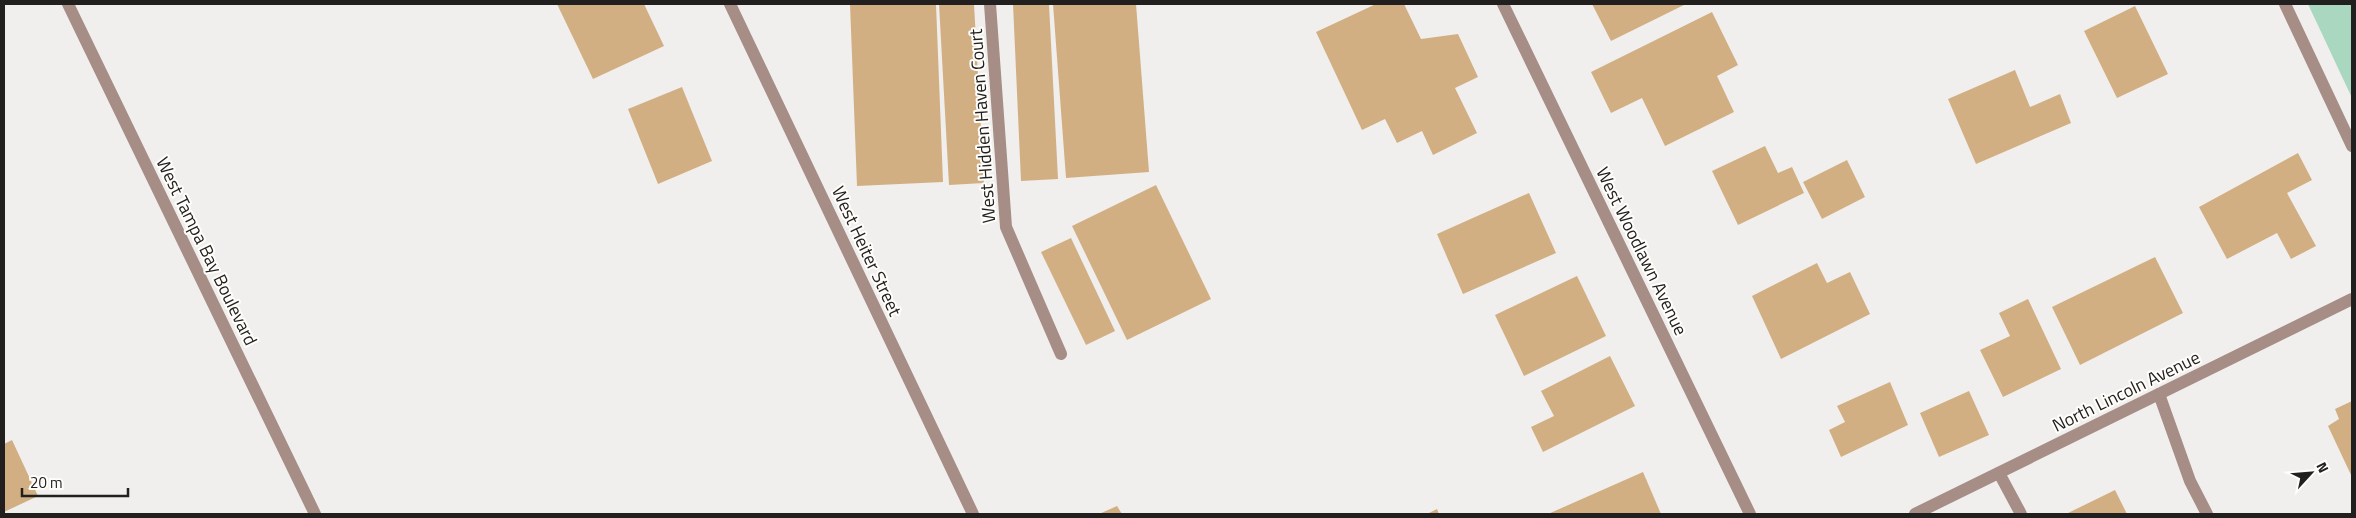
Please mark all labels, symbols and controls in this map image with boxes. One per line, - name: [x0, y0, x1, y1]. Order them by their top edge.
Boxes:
- street label: West Hidden Haven Court: [962, 27, 1002, 224]
- street label: West Tampa Bay Boulevard: [150, 152, 264, 350]
- street label: West Woodlawn Avenue: [1589, 162, 1695, 340]
- street label: West Heiter Street: [825, 182, 909, 321]
- street label: North Lincoln Avenue: [2048, 344, 2204, 438]
- north arrow: [2286, 448, 2336, 498]
- text: N: [2312, 458, 2335, 476]
- scale bar: [22, 466, 129, 498]
- text: 20 m: [30, 471, 63, 494]

